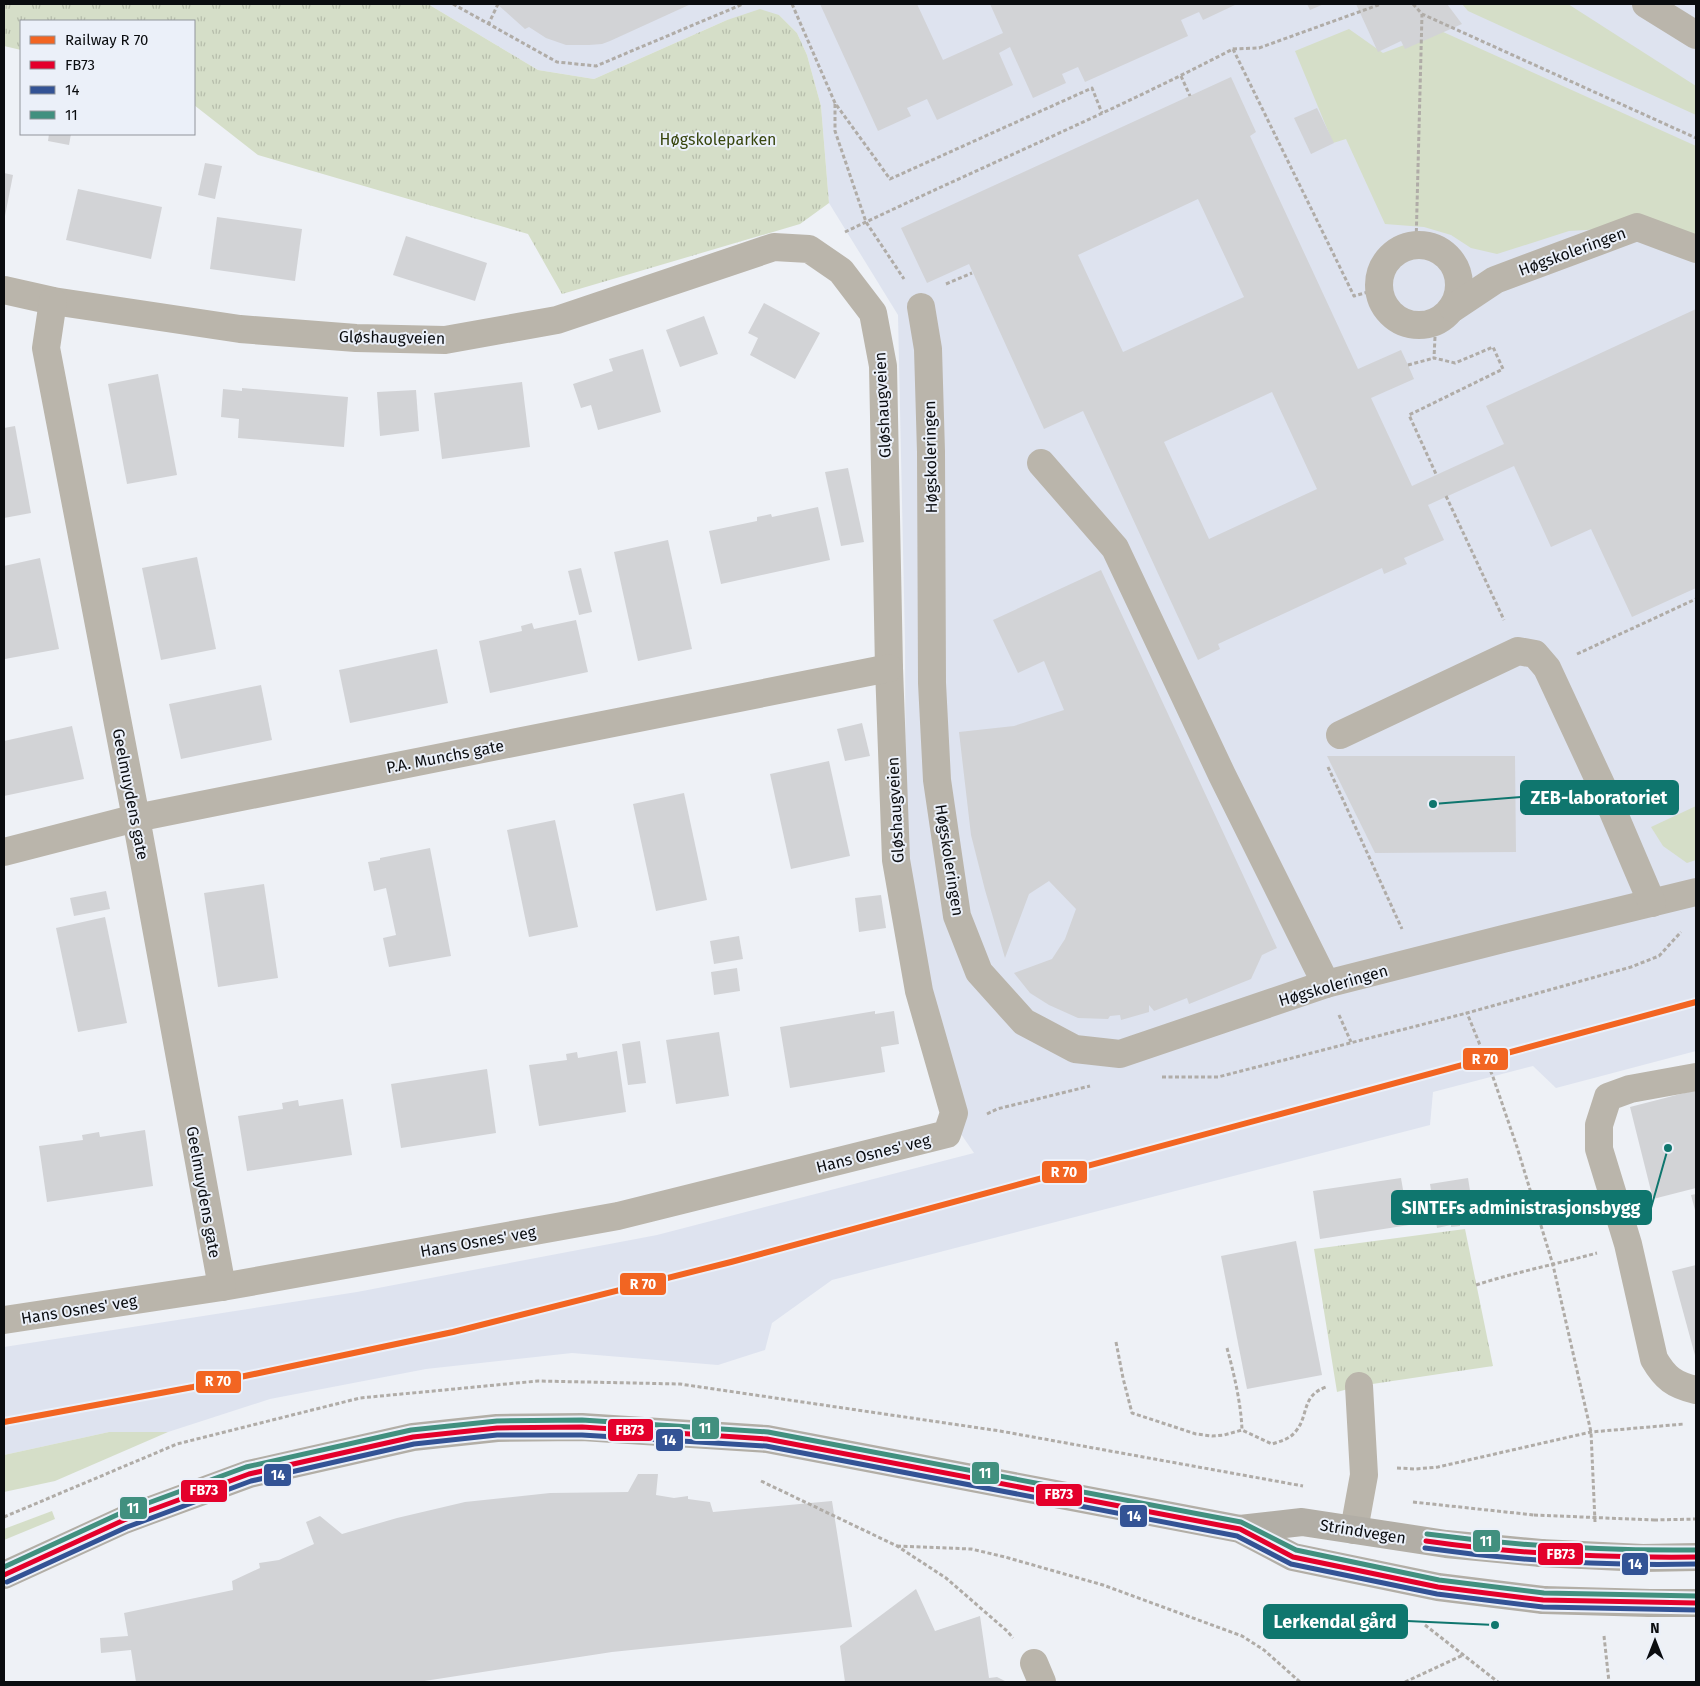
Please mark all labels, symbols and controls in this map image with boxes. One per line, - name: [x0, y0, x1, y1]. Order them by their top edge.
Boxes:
- legend: [20, 20, 195, 135]
- text: Railway R 70: [65, 31, 148, 49]
- text: FB73: [65, 56, 95, 74]
- text: 14: [65, 81, 79, 99]
- text: 11: [65, 106, 78, 124]
- park label: Høgskoleparken: [660, 130, 777, 149]
- street label: Høgskoleringen: [1516, 223, 1628, 280]
- street label: Gløshaugveien: [339, 327, 445, 348]
- street label: Gløshaugveien: [870, 351, 895, 459]
- street label: Høgskoleringen: [920, 400, 941, 514]
- street label: Geelmuydens gate: [108, 727, 153, 861]
- street label: P.A. Munchs gate: [385, 736, 506, 777]
- street label: Gløshaugveien: [883, 756, 908, 864]
- callout: ZEB-laboratoriet: [1521, 781, 1678, 814]
- text: ZEB-laboratoriet: [1531, 787, 1668, 809]
- street label: Høgskoleringen: [931, 803, 968, 917]
- street label: Høgskoleringen: [1276, 961, 1390, 1010]
- line badge: R 70: [1462, 1047, 1509, 1071]
- text: R 70: [1472, 1051, 1498, 1068]
- street label: Geelmuydens gate: [183, 1125, 224, 1259]
- street label: Hans Osnes' veg: [814, 1130, 933, 1177]
- line badge: R 70: [1041, 1160, 1088, 1184]
- text: R 70: [1051, 1164, 1077, 1181]
- callout: SINTEFs administrasjonsbygg: [1392, 1191, 1651, 1224]
- text: SINTEFs administrasjonsbygg: [1402, 1197, 1641, 1219]
- street label: Hans Osnes' veg: [419, 1222, 538, 1261]
- line badge: R 70: [619, 1272, 667, 1296]
- text: R 70: [630, 1276, 656, 1293]
- street label: Hans Osnes' veg: [20, 1291, 139, 1328]
- line badge: R 70: [195, 1370, 242, 1394]
- text: R 70: [205, 1373, 231, 1390]
- line badge: 11: [691, 1416, 720, 1440]
- line badge: FB73: [607, 1418, 654, 1442]
- text: 11: [699, 1420, 711, 1437]
- text: FB73: [616, 1422, 644, 1439]
- line badge: 14: [655, 1428, 684, 1452]
- text: 14: [662, 1432, 676, 1449]
- line badge: 11: [971, 1461, 1000, 1485]
- line badge: 14: [263, 1463, 292, 1487]
- text: 11: [979, 1465, 991, 1482]
- text: 14: [271, 1467, 285, 1484]
- line badge: FB73: [180, 1479, 228, 1503]
- text: FB73: [190, 1482, 218, 1499]
- line badge: FB73: [1035, 1483, 1083, 1507]
- text: FB73: [1045, 1486, 1073, 1503]
- line badge: 11: [119, 1496, 148, 1520]
- text: 11: [127, 1500, 139, 1517]
- line badge: 14: [1119, 1504, 1148, 1528]
- text: 14: [1127, 1508, 1141, 1525]
- street label: Strindvegen: [1319, 1515, 1407, 1548]
- line badge: 11: [1472, 1529, 1501, 1553]
- text: 11: [1480, 1533, 1492, 1550]
- line badge: FB73: [1537, 1542, 1584, 1566]
- text: FB73: [1547, 1546, 1575, 1563]
- line badge: 14: [1621, 1552, 1649, 1576]
- text: 14: [1628, 1556, 1642, 1573]
- callout: Lerkendal gård: [1264, 1605, 1407, 1638]
- text: Lerkendal gård: [1274, 1611, 1396, 1633]
- north arrow: [1630, 1616, 1680, 1666]
- text: N: [1650, 1620, 1660, 1637]

